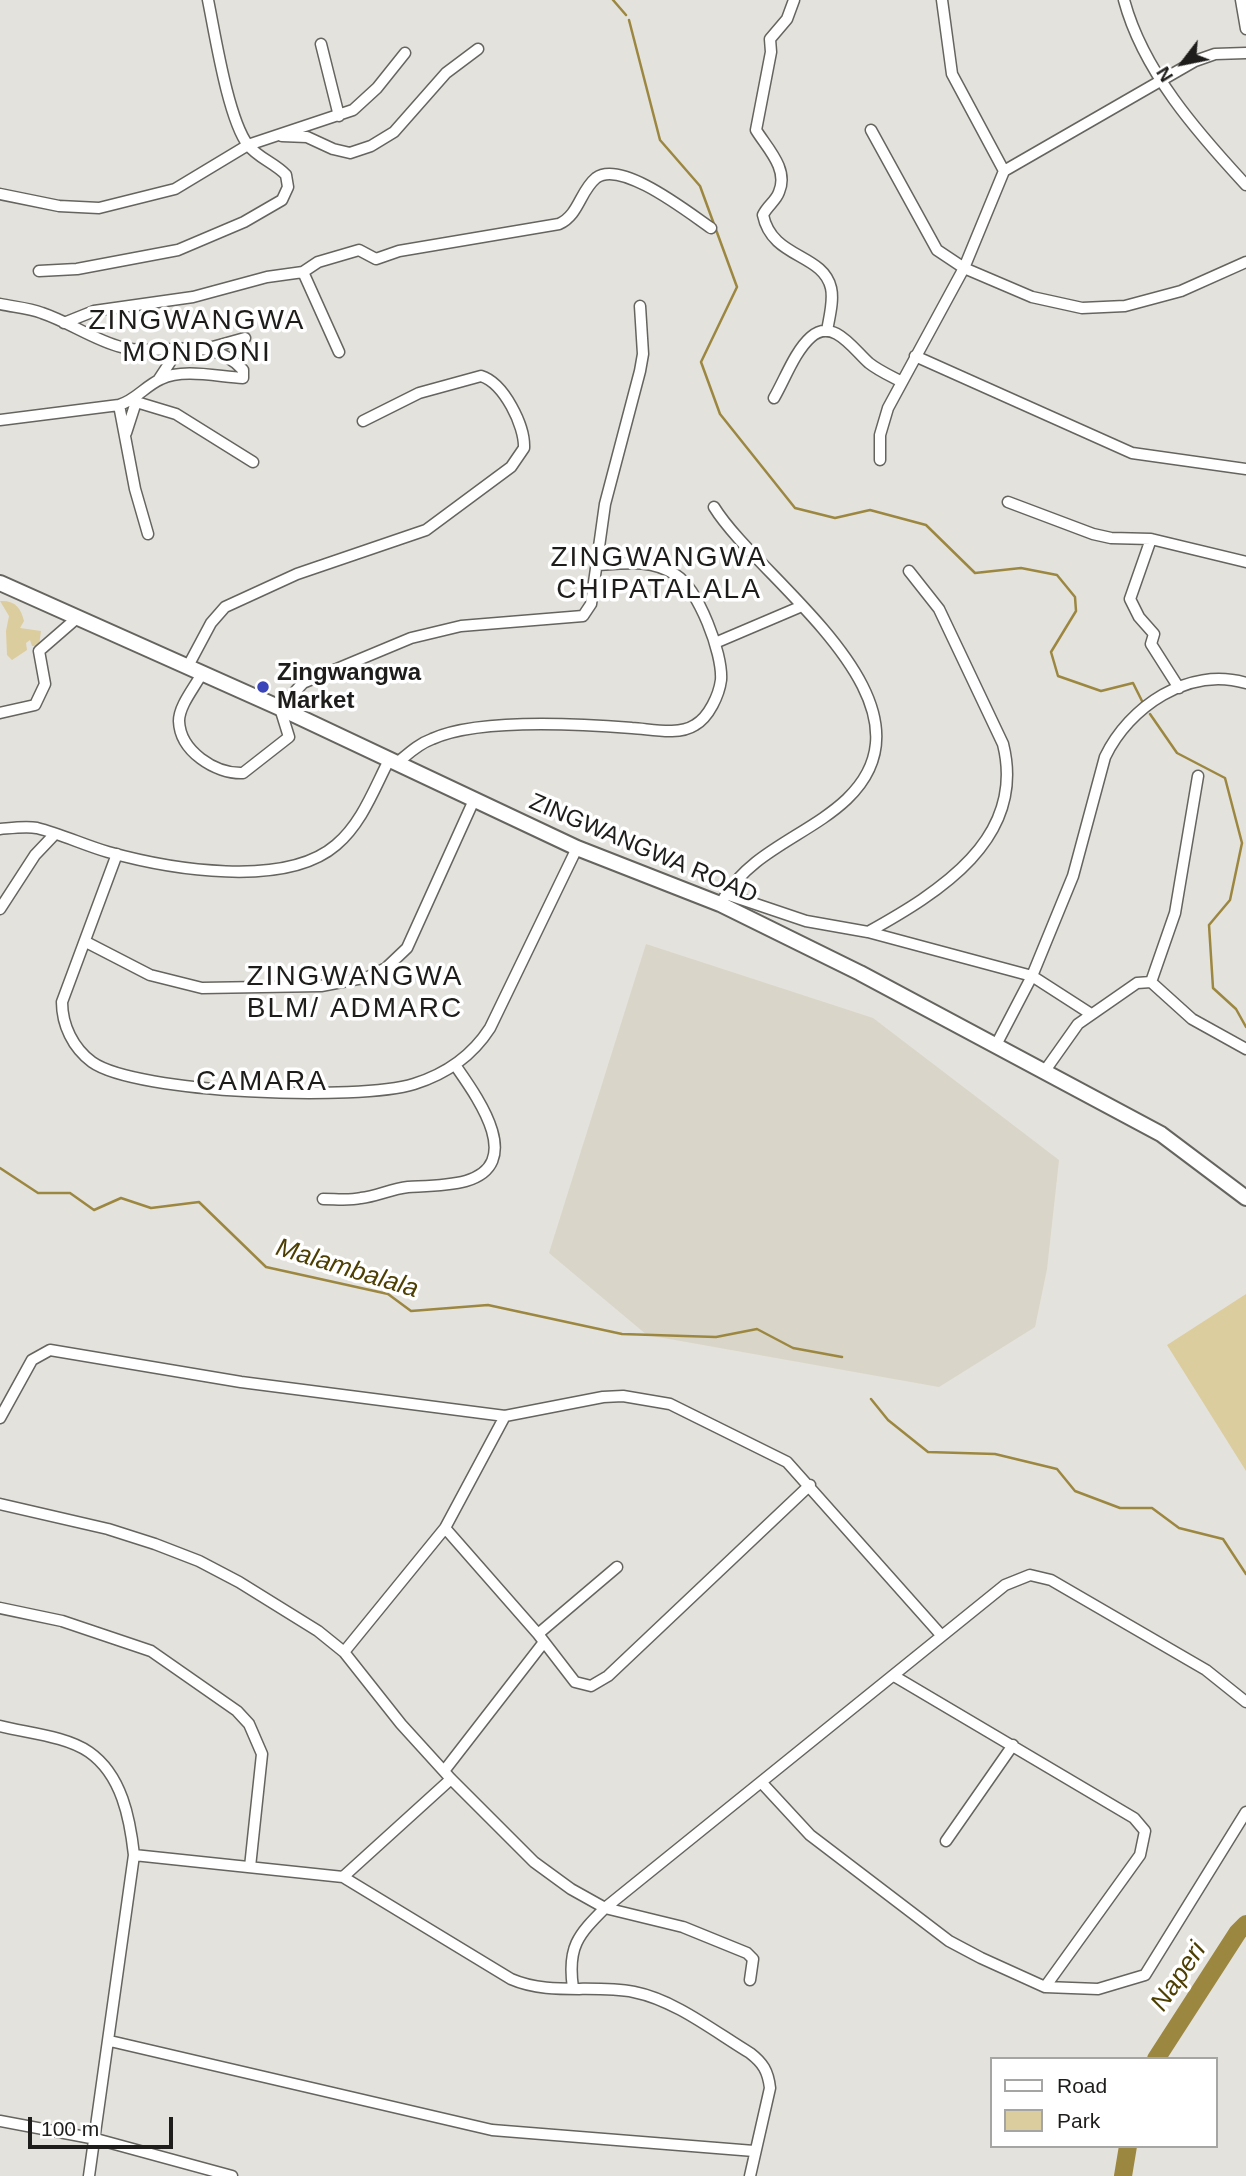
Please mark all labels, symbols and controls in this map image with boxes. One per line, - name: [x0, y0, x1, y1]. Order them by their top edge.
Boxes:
- north arrow: [1148, 28, 1218, 98]
- text: N: [1152, 63, 1177, 86]
- district label: ZINGWANGWA MONDONI: [90, 304, 304, 370]
- district label: ZINGWANGWA CHIPATALALA: [552, 541, 766, 607]
- place label: Zingwangwa Market: [277, 659, 421, 715]
- marker: Zingwangwa Market: [255, 679, 271, 695]
- street label: ZINGWANGWA ROAD: [525, 788, 761, 910]
- district label: ZINGWANGWA BLM/ ADMARC: [248, 960, 462, 1026]
- district label: CAMARA: [197, 1065, 327, 1099]
- water label: Malambalala: [272, 1233, 422, 1305]
- water label: Naperi: [1145, 1937, 1213, 2017]
- legend: [990, 2057, 1218, 2148]
- text: Road: [1057, 2074, 1107, 2097]
- scale bar: [32, 2102, 177, 2146]
- text: Park: [1057, 2109, 1100, 2132]
- text: 100 m: [41, 2117, 99, 2140]

